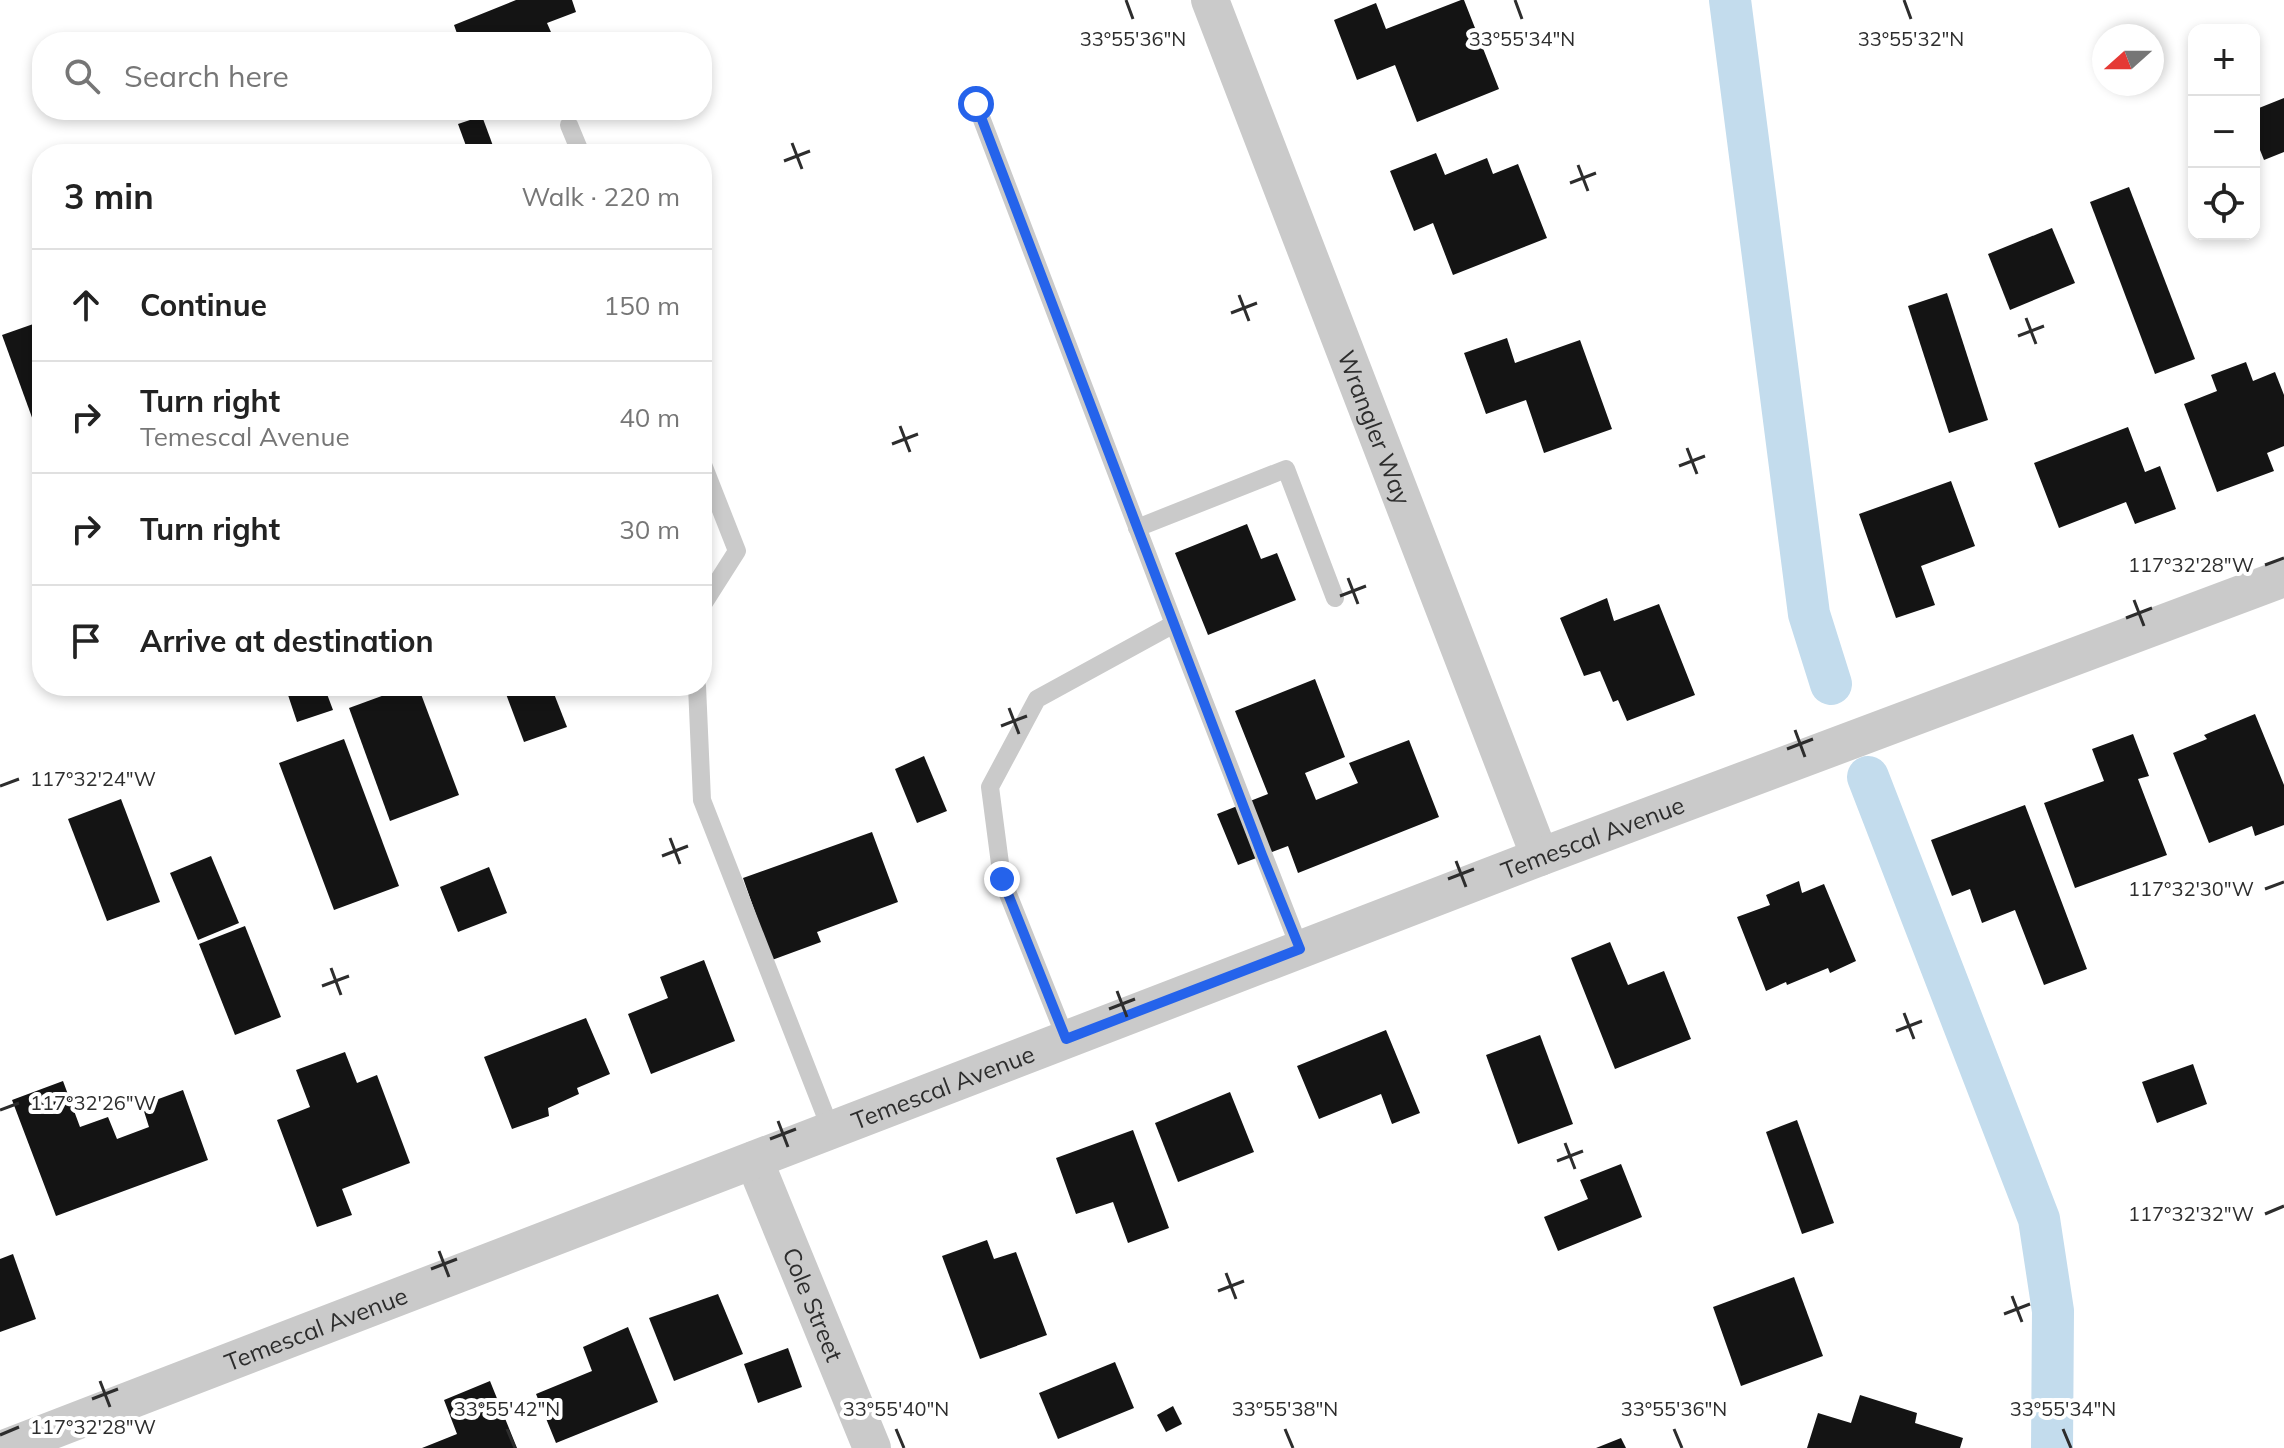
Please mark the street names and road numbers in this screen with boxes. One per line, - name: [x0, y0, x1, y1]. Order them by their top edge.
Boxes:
- street label: Wrangler Way: [1331, 346, 1418, 509]
- street label: Temescal Avenue: [1497, 789, 1688, 886]
- street label: Temescal Avenue: [847, 1038, 1039, 1136]
- street label: Cole Street: [776, 1243, 850, 1366]
- street label: Temescal Avenue: [220, 1280, 412, 1377]

